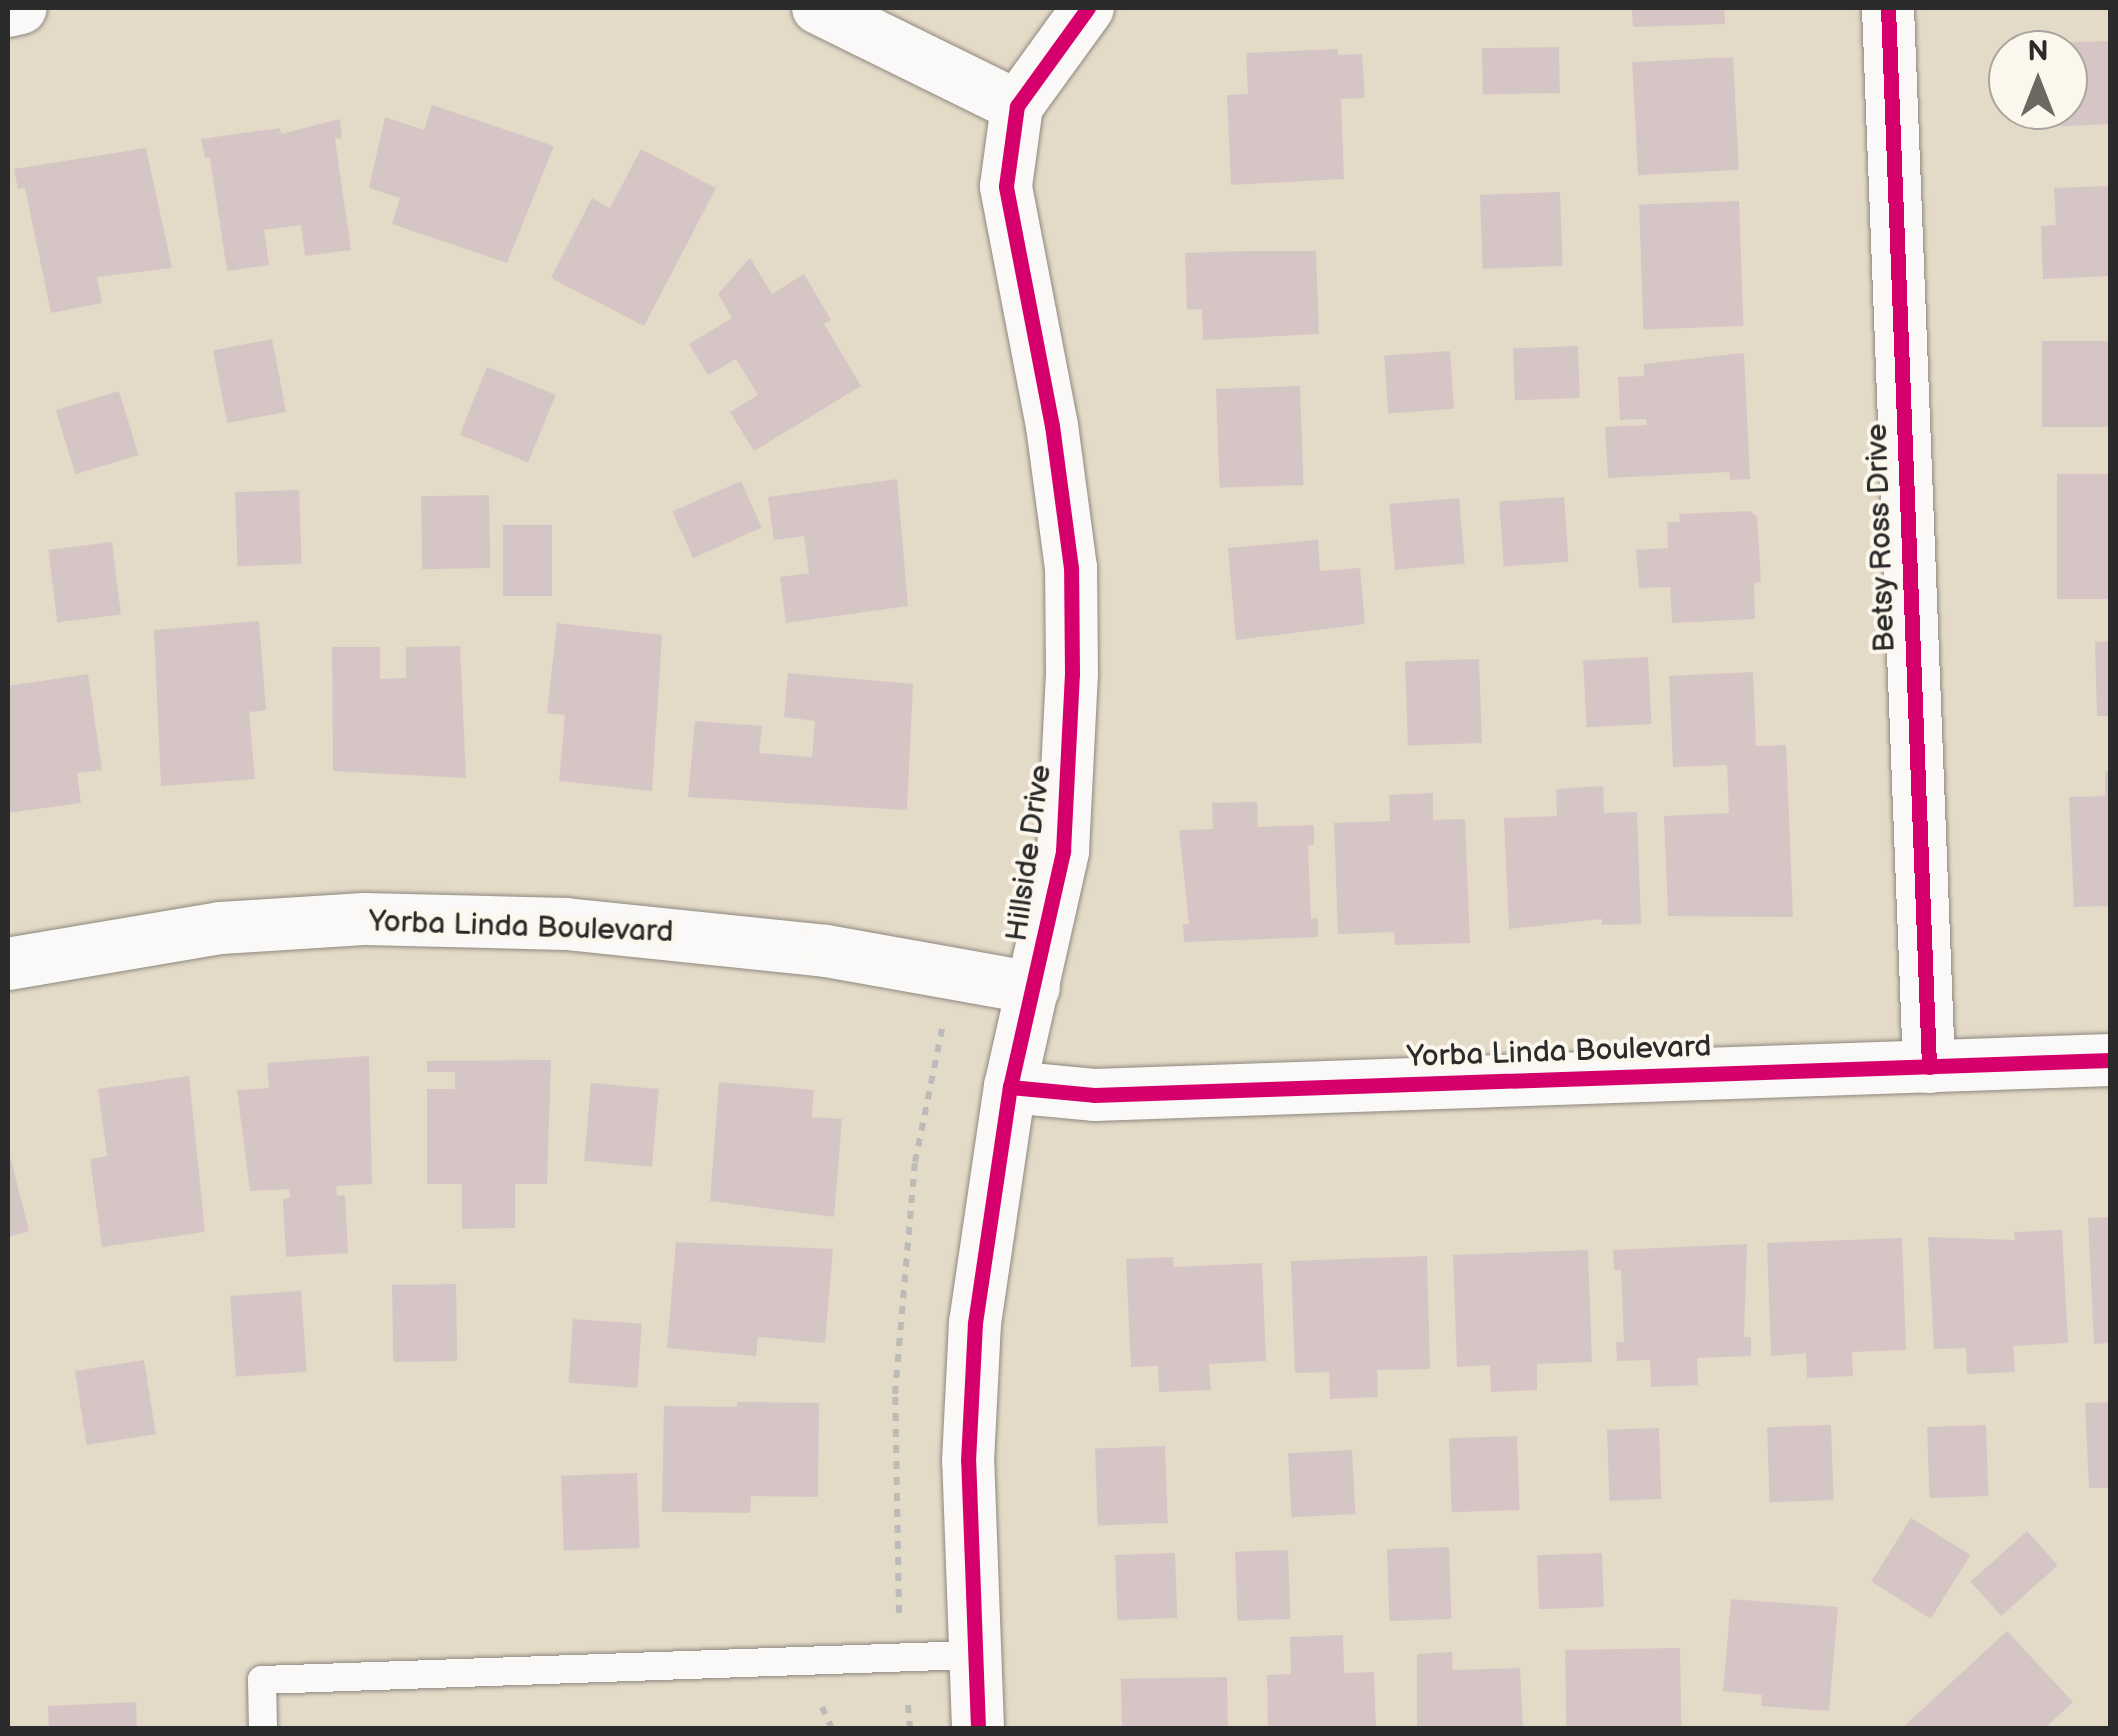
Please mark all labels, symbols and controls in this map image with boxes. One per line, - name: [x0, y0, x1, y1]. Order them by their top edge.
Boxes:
- north arrow: [1988, 30, 2088, 130]
- text: N: [2027, 35, 2049, 68]
- street label: Betsy Ross Drive: [1859, 422, 1903, 654]
- street label: Hillside Drive: [999, 762, 1059, 944]
- street label: Yorba Linda Boulevard: [368, 904, 674, 950]
- street label: Yorba Linda Boulevard: [1406, 1029, 1712, 1075]

